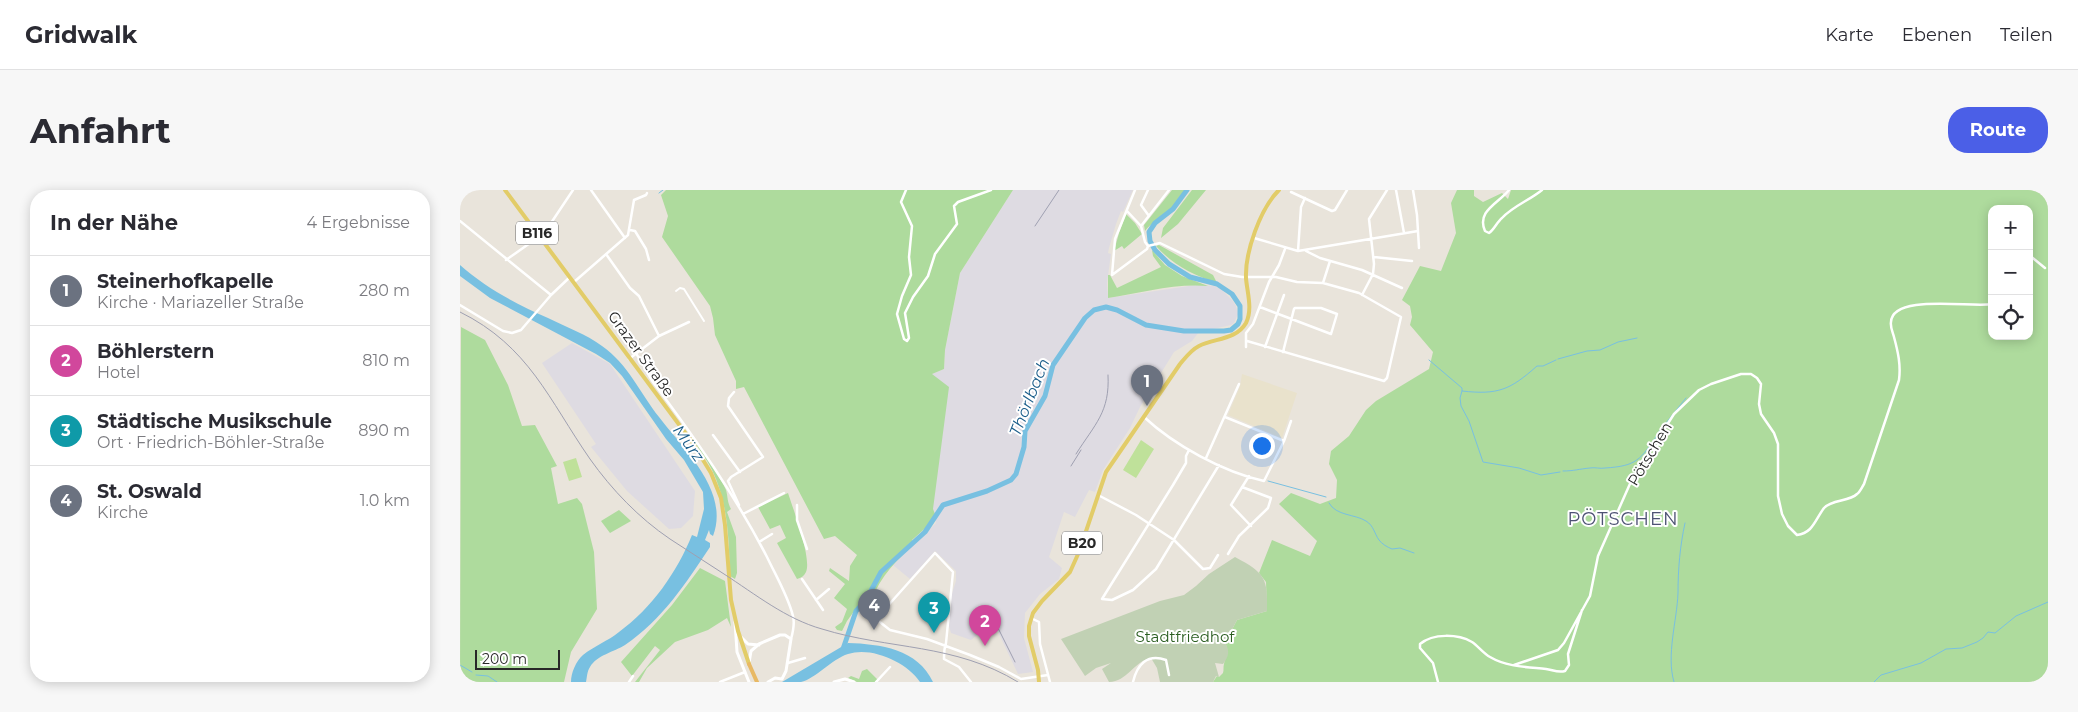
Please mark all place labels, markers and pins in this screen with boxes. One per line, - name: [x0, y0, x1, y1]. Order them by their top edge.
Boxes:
- pin: 1: [1131, 365, 1163, 406]
- pin: 4: [858, 589, 890, 630]
- pin: 3: [918, 592, 950, 633]
- pin: 2: [969, 605, 1001, 646]

